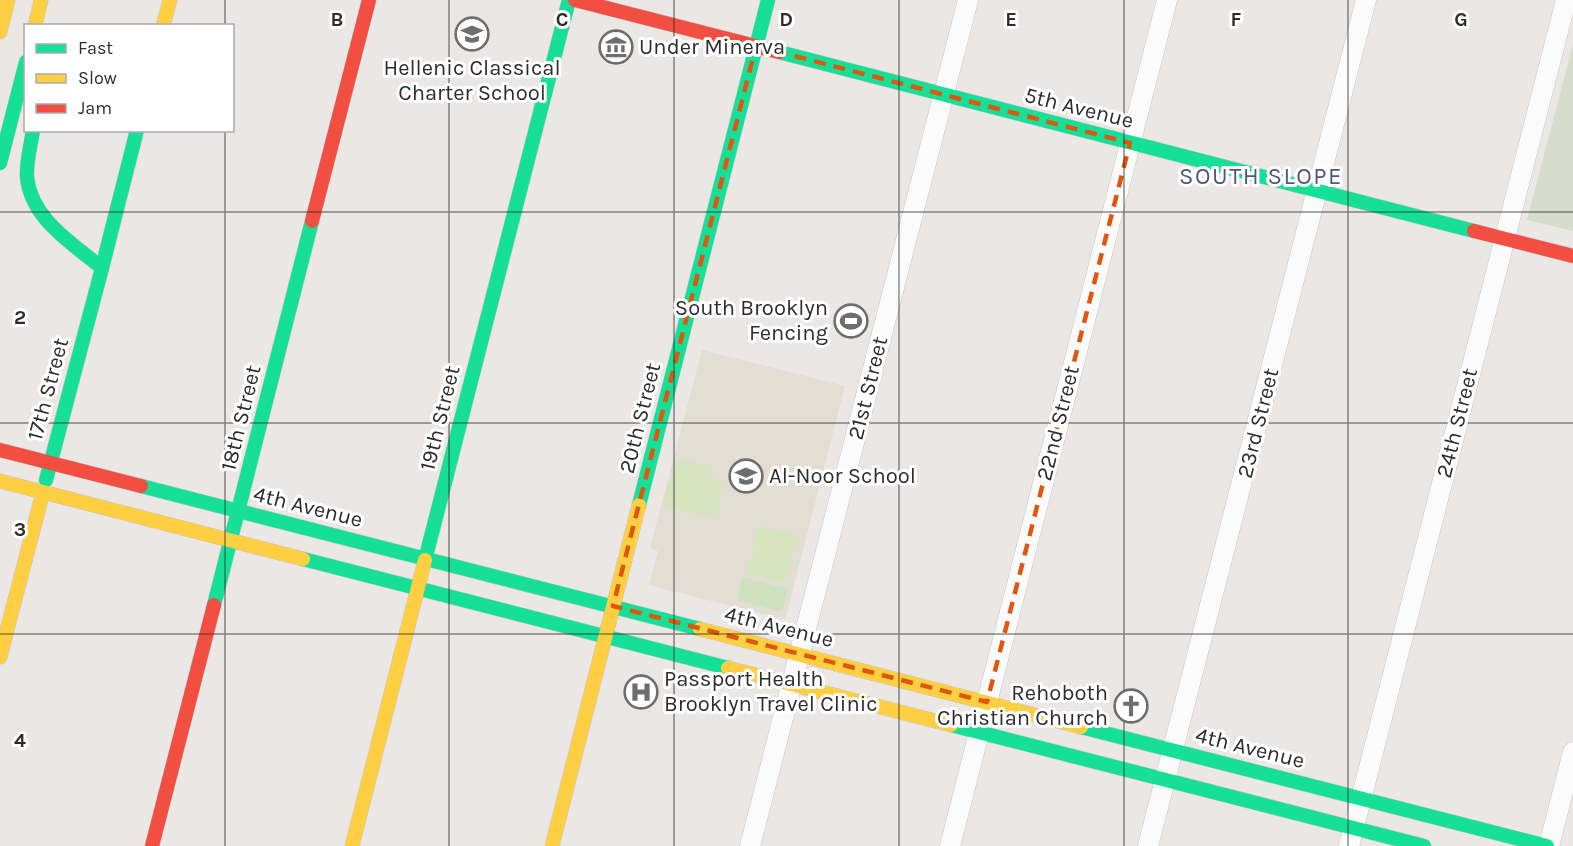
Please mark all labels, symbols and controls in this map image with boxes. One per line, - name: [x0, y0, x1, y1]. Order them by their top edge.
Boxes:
- text: B: [331, 8, 343, 31]
- text: C: [556, 8, 568, 31]
- text: D: [779, 8, 793, 31]
- text: E: [1005, 8, 1017, 31]
- text: F: [1231, 8, 1242, 31]
- text: G: [1454, 8, 1468, 31]
- school or university icon: Hellenic Classical Charter School: [454, 16, 490, 52]
- legend: [24, 24, 234, 132]
- museum icon: Under Minerva: [598, 29, 634, 65]
- place label: Under Minerva: [639, 34, 785, 60]
- text: Fast: [78, 37, 113, 59]
- place label: Hellenic Classical Charter School: [383, 55, 561, 106]
- text: Slow: [78, 67, 117, 89]
- street label: 5th Avenue: [1022, 82, 1136, 134]
- text: Jam: [78, 97, 112, 119]
- district label: SOUTH SLOPE: [1179, 162, 1343, 190]
- place label: South Brooklyn Fencing: [675, 295, 829, 346]
- sports icon: South Brooklyn Fencing: [833, 303, 869, 339]
- text: 2: [14, 306, 26, 329]
- street label: 21st Street: [843, 334, 893, 442]
- street label: 17th Street: [22, 335, 74, 443]
- street label: 20th Street: [614, 360, 666, 476]
- street label: 18th Street: [215, 362, 267, 474]
- street label: 19th Street: [414, 363, 466, 473]
- street label: 22nd Street: [1031, 363, 1085, 483]
- street label: 23rd Street: [1232, 365, 1284, 481]
- street label: 24th Street: [1431, 365, 1483, 481]
- school or university icon: Al-Noor School: [728, 458, 764, 494]
- place label: Al-Noor School: [769, 463, 916, 489]
- street label: 4th Avenue: [251, 481, 365, 533]
- text: 3: [14, 518, 26, 541]
- street label: 4th Avenue: [722, 601, 836, 653]
- place label: Passport Health Brooklyn Travel Clinic: [664, 666, 878, 717]
- hospital icon: Passport Health Brooklyn Travel Clinic: [623, 674, 659, 710]
- place label: Rehoboth Christian Church: [937, 680, 1108, 731]
- church icon: Rehoboth Christian Church: [1113, 688, 1149, 724]
- street label: 4th Avenue: [1193, 722, 1307, 774]
- text: 4: [14, 729, 26, 752]

